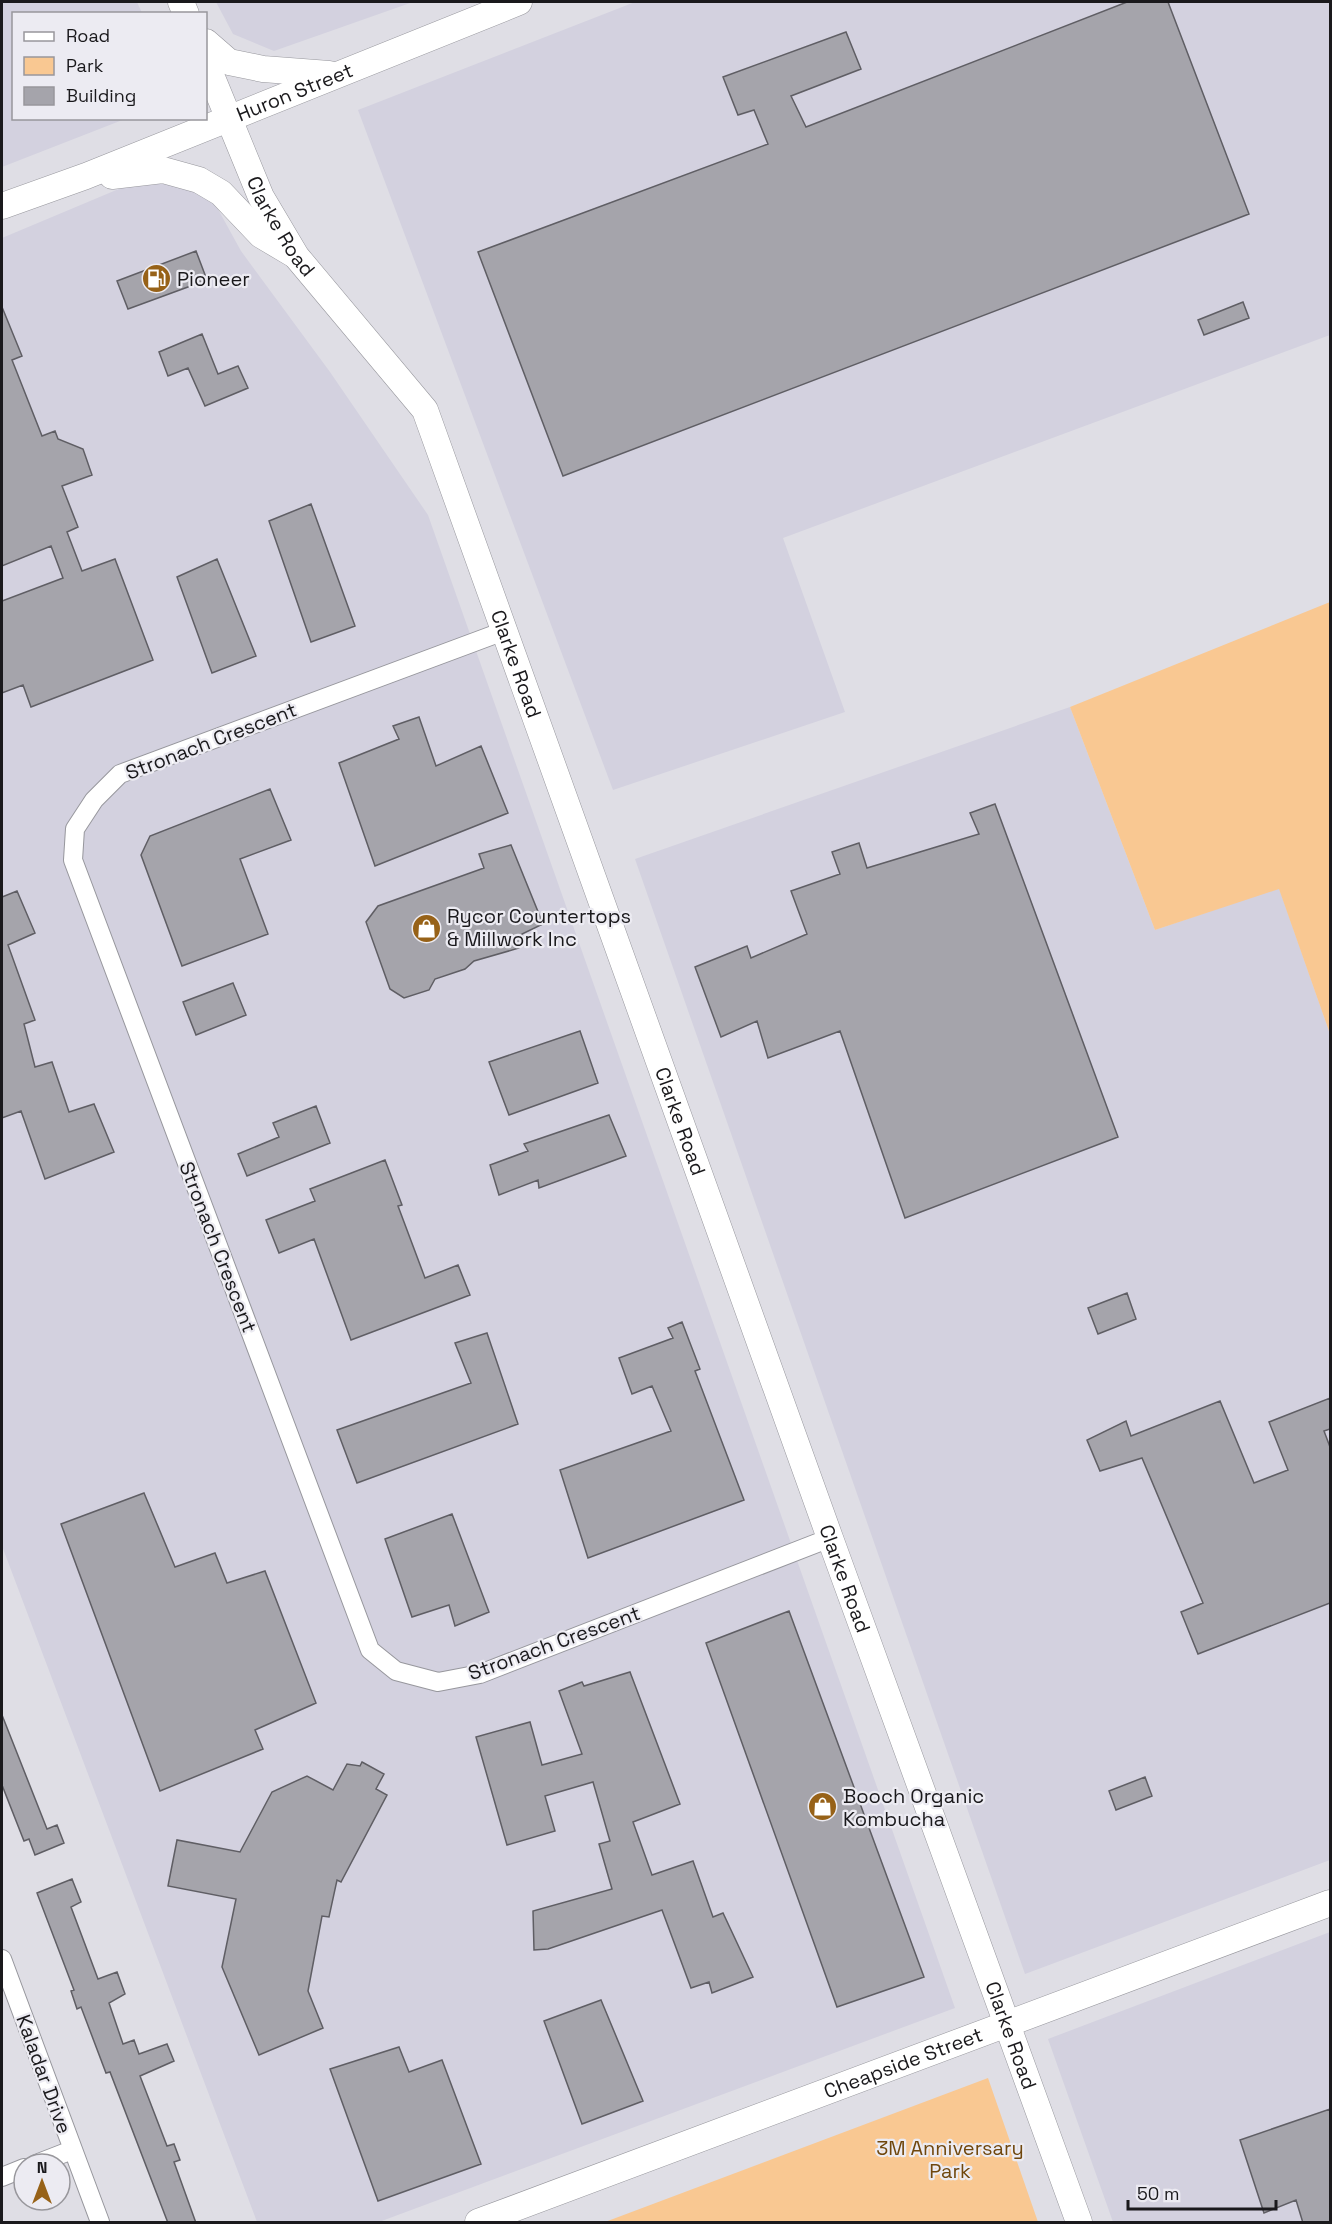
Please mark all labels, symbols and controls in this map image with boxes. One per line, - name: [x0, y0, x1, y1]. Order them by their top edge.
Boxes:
- legend: [12, 12, 207, 120]
- text: Road: [66, 24, 110, 47]
- text: Park: [66, 54, 104, 77]
- street label: Huron Street: [232, 57, 357, 127]
- text: Building: [66, 84, 136, 107]
- street label: Clarke Road: [241, 172, 321, 282]
- fuel station icon: Pioneer: [140, 263, 172, 295]
- place label: Pioneer: [177, 266, 250, 292]
- street label: Clarke Road: [485, 606, 547, 721]
- street label: Stronach Crescent: [122, 696, 300, 786]
- place label: Rycor Countertops & Millwork Inc: [447, 903, 631, 952]
- shop icon: Rycor Countertops & Millwork Inc: [410, 912, 442, 944]
- street label: Clarke Road: [649, 1064, 712, 1179]
- street label: Stronach Crescent: [173, 1158, 263, 1336]
- street label: Clarke Road: [813, 1521, 876, 1636]
- street label: Stronach Crescent: [464, 1600, 644, 1686]
- place label: Booch Organic Kombucha: [843, 1783, 984, 1832]
- shop icon: Booch Organic Kombucha: [806, 1791, 838, 1823]
- street label: Clarke Road: [979, 1978, 1043, 2093]
- street label: Kaladar Drive: [10, 2011, 78, 2137]
- street label: Cheapside Street: [820, 2021, 986, 2104]
- park label: 3M Anniversary Park: [876, 2135, 1024, 2184]
- north arrow: [12, 2152, 72, 2212]
- text: N: [37, 2157, 47, 2178]
- scale bar: [1128, 2173, 1276, 2211]
- text: 50 m: [1137, 2182, 1179, 2205]

